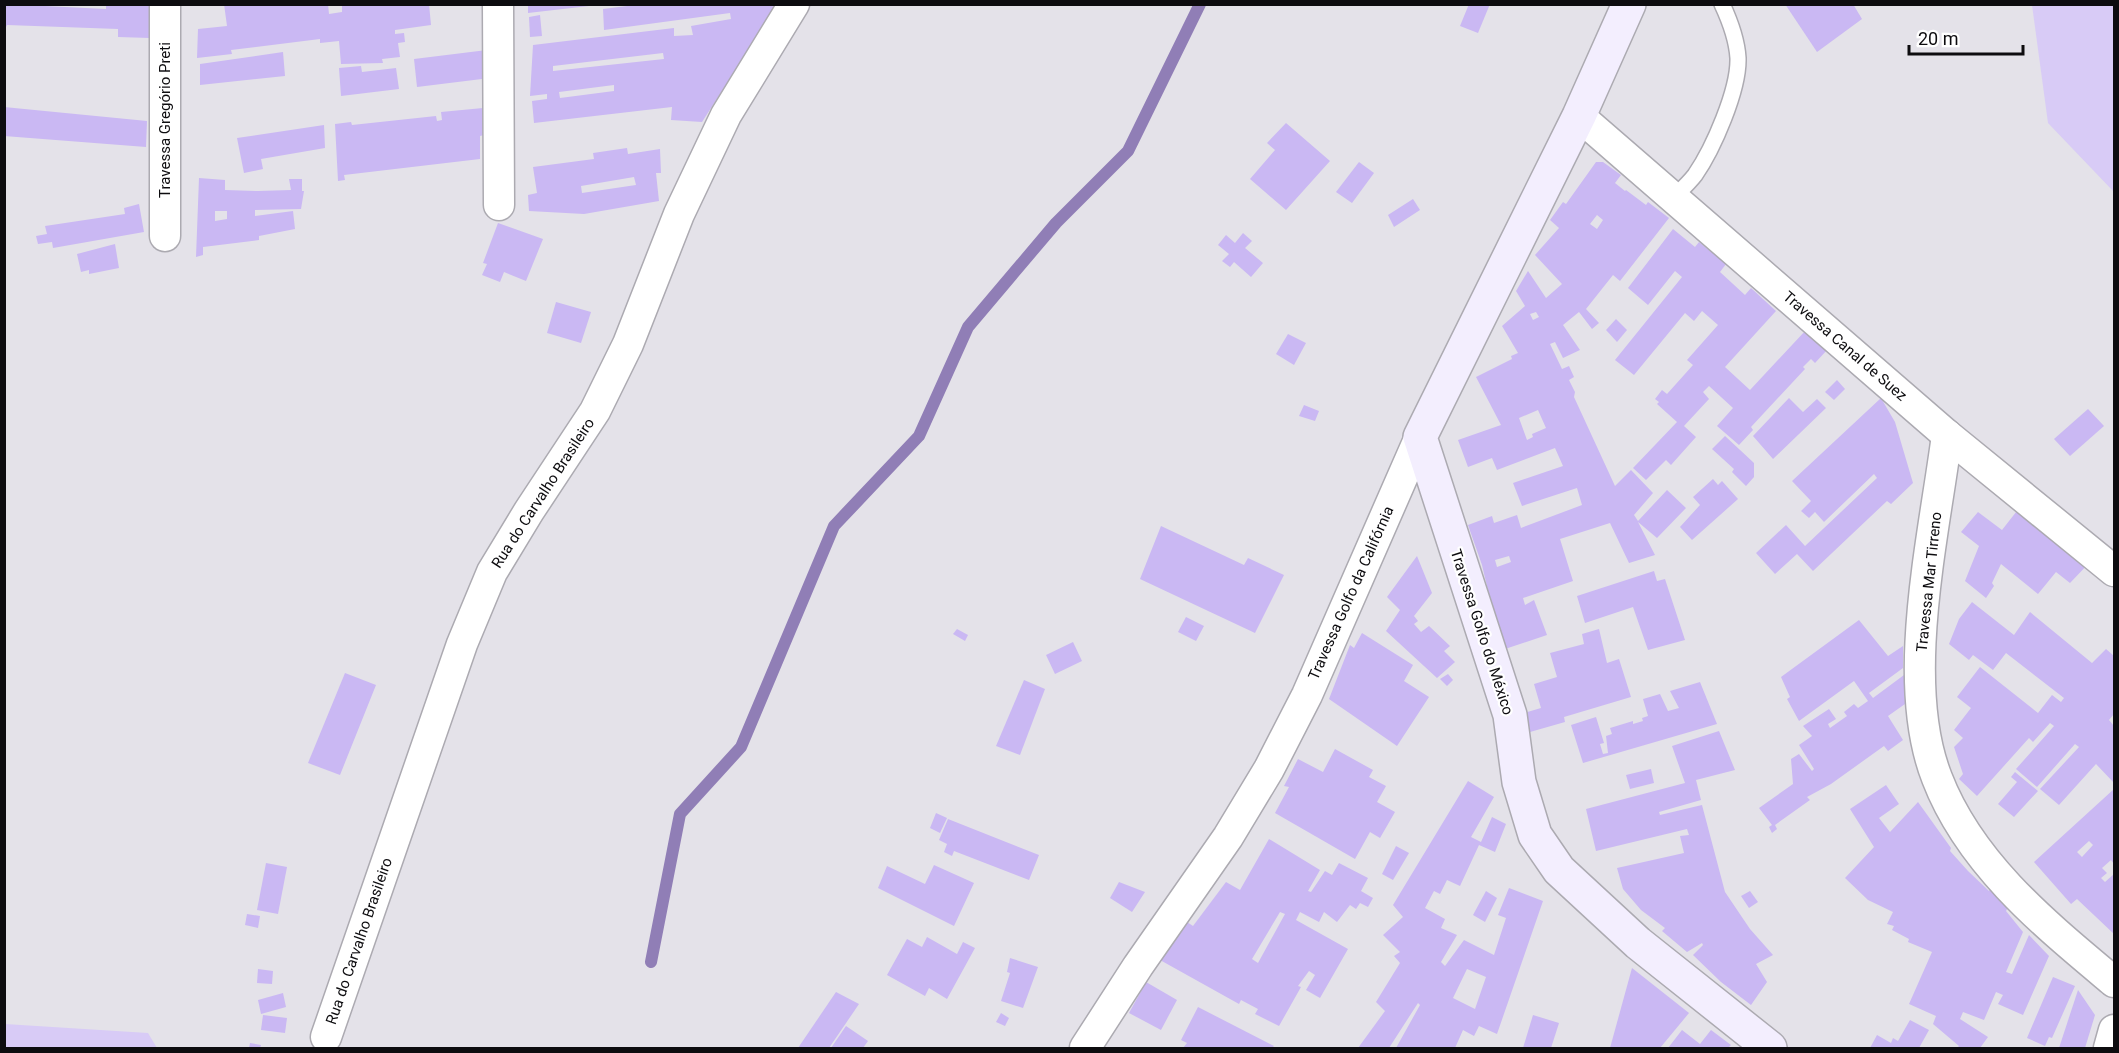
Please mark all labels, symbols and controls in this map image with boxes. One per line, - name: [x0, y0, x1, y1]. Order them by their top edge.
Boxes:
- scale bar: [1909, 18, 2023, 56]
- text: 20 m: [1918, 28, 1958, 49]
- street label: Travessa Gregório Preti: [156, 42, 174, 198]
- street label: Travessa Canal de Suez: [1779, 287, 1911, 405]
- street label: Rua do Carvalho Brasileiro: [488, 415, 598, 571]
- street label: Travessa Golfo da Califórnia: [1305, 503, 1397, 683]
- street label: Travessa Mar Tirreno: [1913, 511, 1945, 653]
- street label: Travessa Golfo do México: [1447, 547, 1517, 717]
- street label: Rua do Carvalho Brasileiro: [322, 855, 396, 1027]

